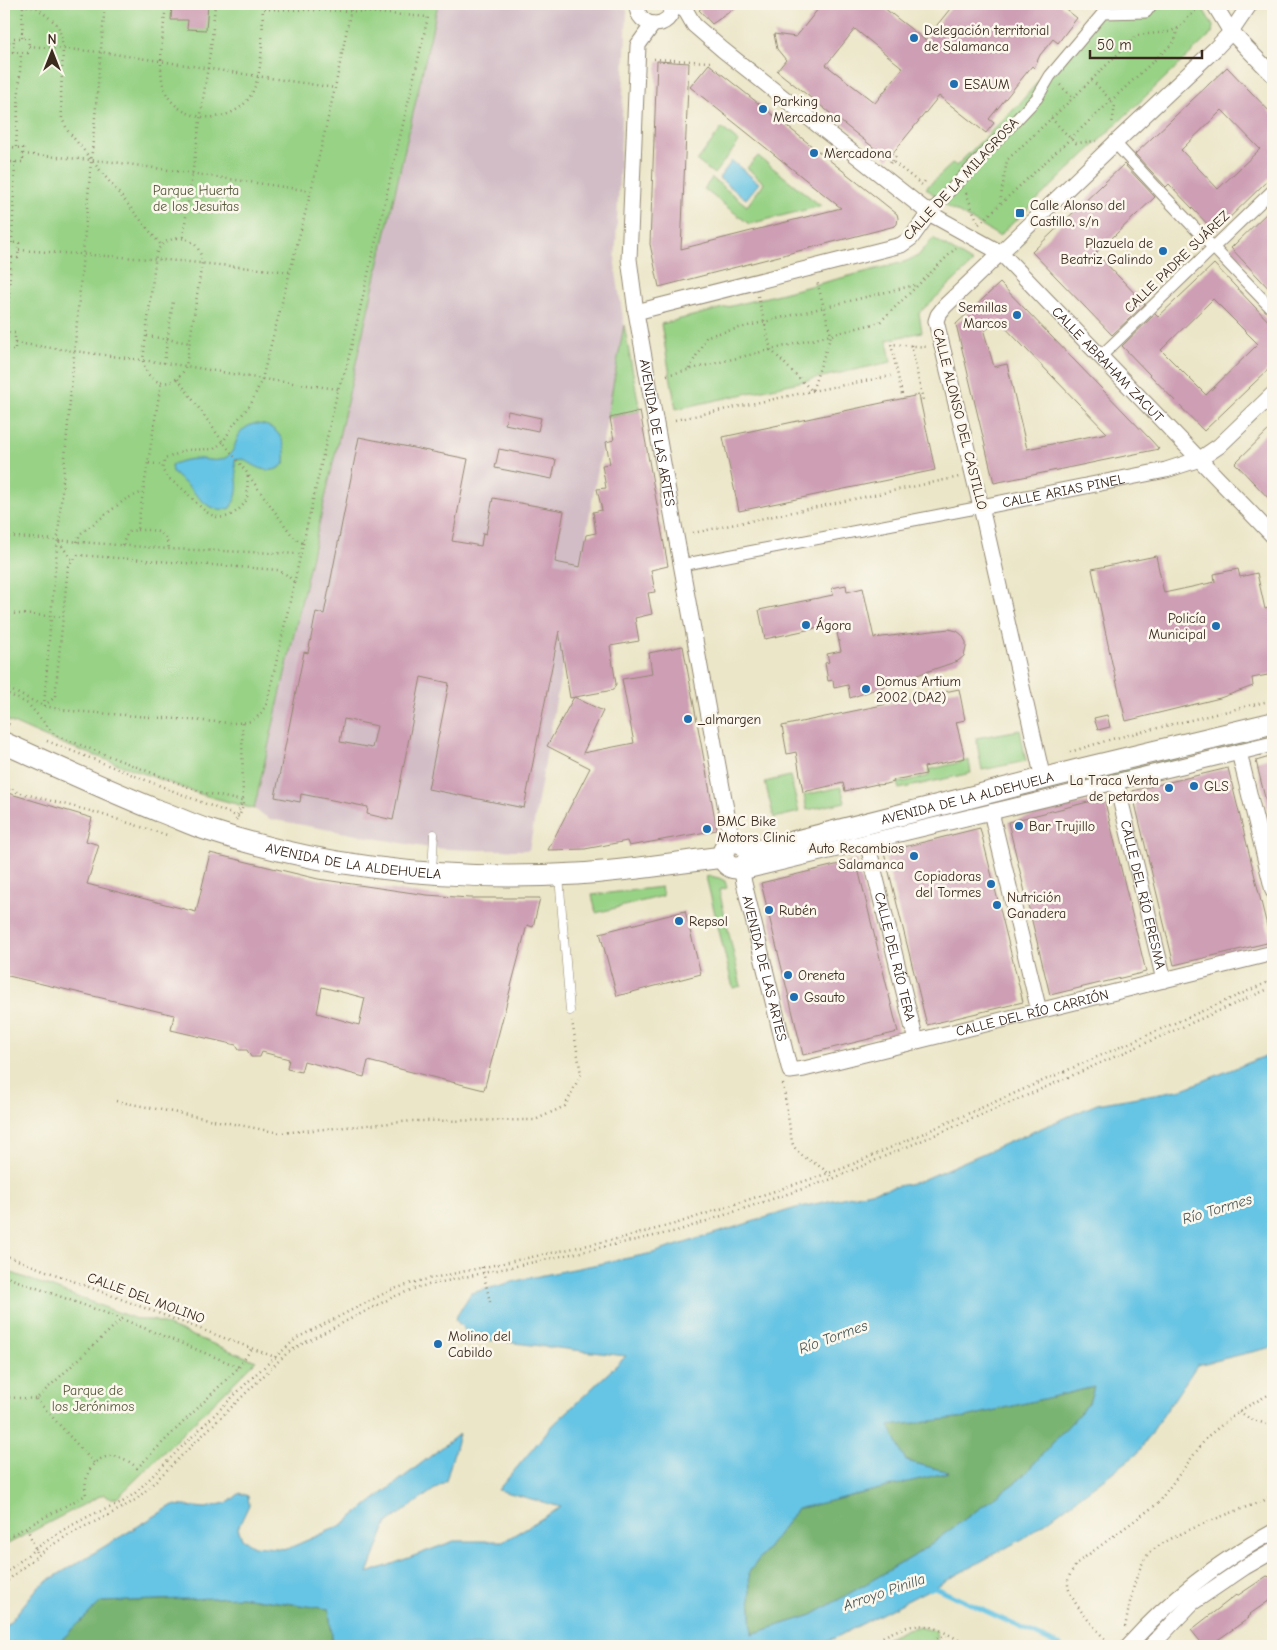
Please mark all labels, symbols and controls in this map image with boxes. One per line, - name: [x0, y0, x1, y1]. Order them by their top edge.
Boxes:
- place label: Delegación territorial de Salamanca: [924, 22, 1049, 55]
- north arrow: [28, 28, 78, 78]
- scale bar: [1090, 28, 1202, 60]
- text: N: [47, 31, 57, 48]
- marker: Delegación territorial de Salamanca: [908, 32, 920, 44]
- text: 50 m: [1097, 36, 1132, 54]
- place label: ESAUM: [964, 76, 1010, 93]
- marker: ESAUM: [948, 78, 960, 90]
- place label: Parking Mercadona: [773, 93, 841, 126]
- marker: Parking Mercadona: [757, 103, 769, 115]
- street label: CALLE DE LA MILAGROSA: [900, 114, 1022, 244]
- place label: Mercadona: [824, 145, 892, 162]
- marker: Mercadona: [808, 147, 820, 159]
- park label: Parque Huerta de los Jesuitas: [153, 182, 239, 215]
- place label: Calle Alonso del Castillo, s/n: [1030, 197, 1125, 230]
- marker: Calle Alonso del Castillo, s/n: [1014, 207, 1026, 219]
- street label: CALLE PADRE SUÁREZ: [1121, 207, 1233, 317]
- place label: Plazuela de Beatriz Galindo: [1061, 235, 1153, 268]
- marker: Plazuela de Beatriz Galindo: [1157, 245, 1169, 257]
- place label: Semillas Marcos: [958, 299, 1007, 332]
- street label: CALLE ABRAHAM ZACUT: [1049, 303, 1168, 426]
- marker: Semillas Marcos: [1011, 309, 1023, 321]
- street label: CALLE ALONSO DEL CASTILLO: [929, 326, 991, 512]
- street label: AVENIDA DE LAS ARTES: [636, 358, 679, 508]
- street label: CALLE ARIAS PINEL: [1001, 470, 1126, 511]
- place label: Policía Municipal: [1149, 610, 1206, 643]
- place label: Ágora: [816, 617, 851, 634]
- marker: Ágora: [800, 619, 812, 631]
- marker: Policía Municipal: [1210, 620, 1222, 632]
- place label: Domus Artium 2002 (DA2): [876, 673, 961, 706]
- marker: Domus Artium 2002 (DA2): [860, 683, 872, 695]
- place label: _almargen: [697, 711, 761, 728]
- marker: _almargen: [682, 713, 694, 725]
- street label: AVENIDA DE LA ALDEHUELA: [879, 768, 1055, 828]
- place label: La Traca Venta de petardos: [1070, 772, 1159, 805]
- place label: GLS: [1204, 778, 1229, 795]
- marker: GLS: [1188, 780, 1200, 792]
- marker: La Traca Venta de petardos: [1163, 782, 1175, 794]
- place label: BMC Bike Motors Clinic: [717, 813, 796, 846]
- place label: Bar Trujillo: [1029, 818, 1095, 835]
- street label: CALLE DEL RÍO ERESMA: [1117, 818, 1170, 971]
- marker: Bar Trujillo: [1013, 820, 1025, 832]
- marker: BMC Bike Motors Clinic: [701, 823, 713, 835]
- street label: AVENIDA DE LA ALDEHUELA: [264, 839, 442, 882]
- place label: Auto Recambios Salamanca: [808, 840, 904, 873]
- marker: Auto Recambios Salamanca: [908, 850, 920, 862]
- place label: Copiadoras del Tormes: [914, 868, 981, 901]
- marker: Copiadoras del Tormes: [985, 878, 997, 890]
- place label: Nutrición Ganadera: [1007, 889, 1066, 922]
- street label: CALLE DEL RÍO TERA: [871, 890, 919, 1023]
- street label: AVENIDA DE LAS ARTES: [739, 894, 791, 1043]
- marker: Nutrición Ganadera: [991, 899, 1003, 911]
- place label: Rubén: [779, 902, 817, 919]
- marker: Rubén: [763, 904, 775, 916]
- place label: Repsol: [689, 913, 728, 930]
- marker: Repsol: [673, 915, 685, 927]
- place label: Oreneta: [798, 967, 845, 984]
- marker: Oreneta: [782, 969, 794, 981]
- street label: CALLE DEL RÍO CARRIÓN: [954, 985, 1110, 1040]
- place label: Gsauto: [804, 989, 845, 1006]
- marker: Gsauto: [788, 991, 800, 1003]
- water label: Río Tormes: [1180, 1190, 1255, 1228]
- street label: CALLE DEL MOLINO: [85, 1269, 207, 1327]
- water label: Río Tormes: [796, 1316, 871, 1358]
- place label: Molino del Cabildo: [448, 1328, 511, 1361]
- marker: Molino del Cabildo: [432, 1338, 444, 1350]
- park label: Parque de los Jerónimos: [52, 1382, 134, 1415]
- water label: Arroyo Pinilla: [840, 1569, 928, 1615]

